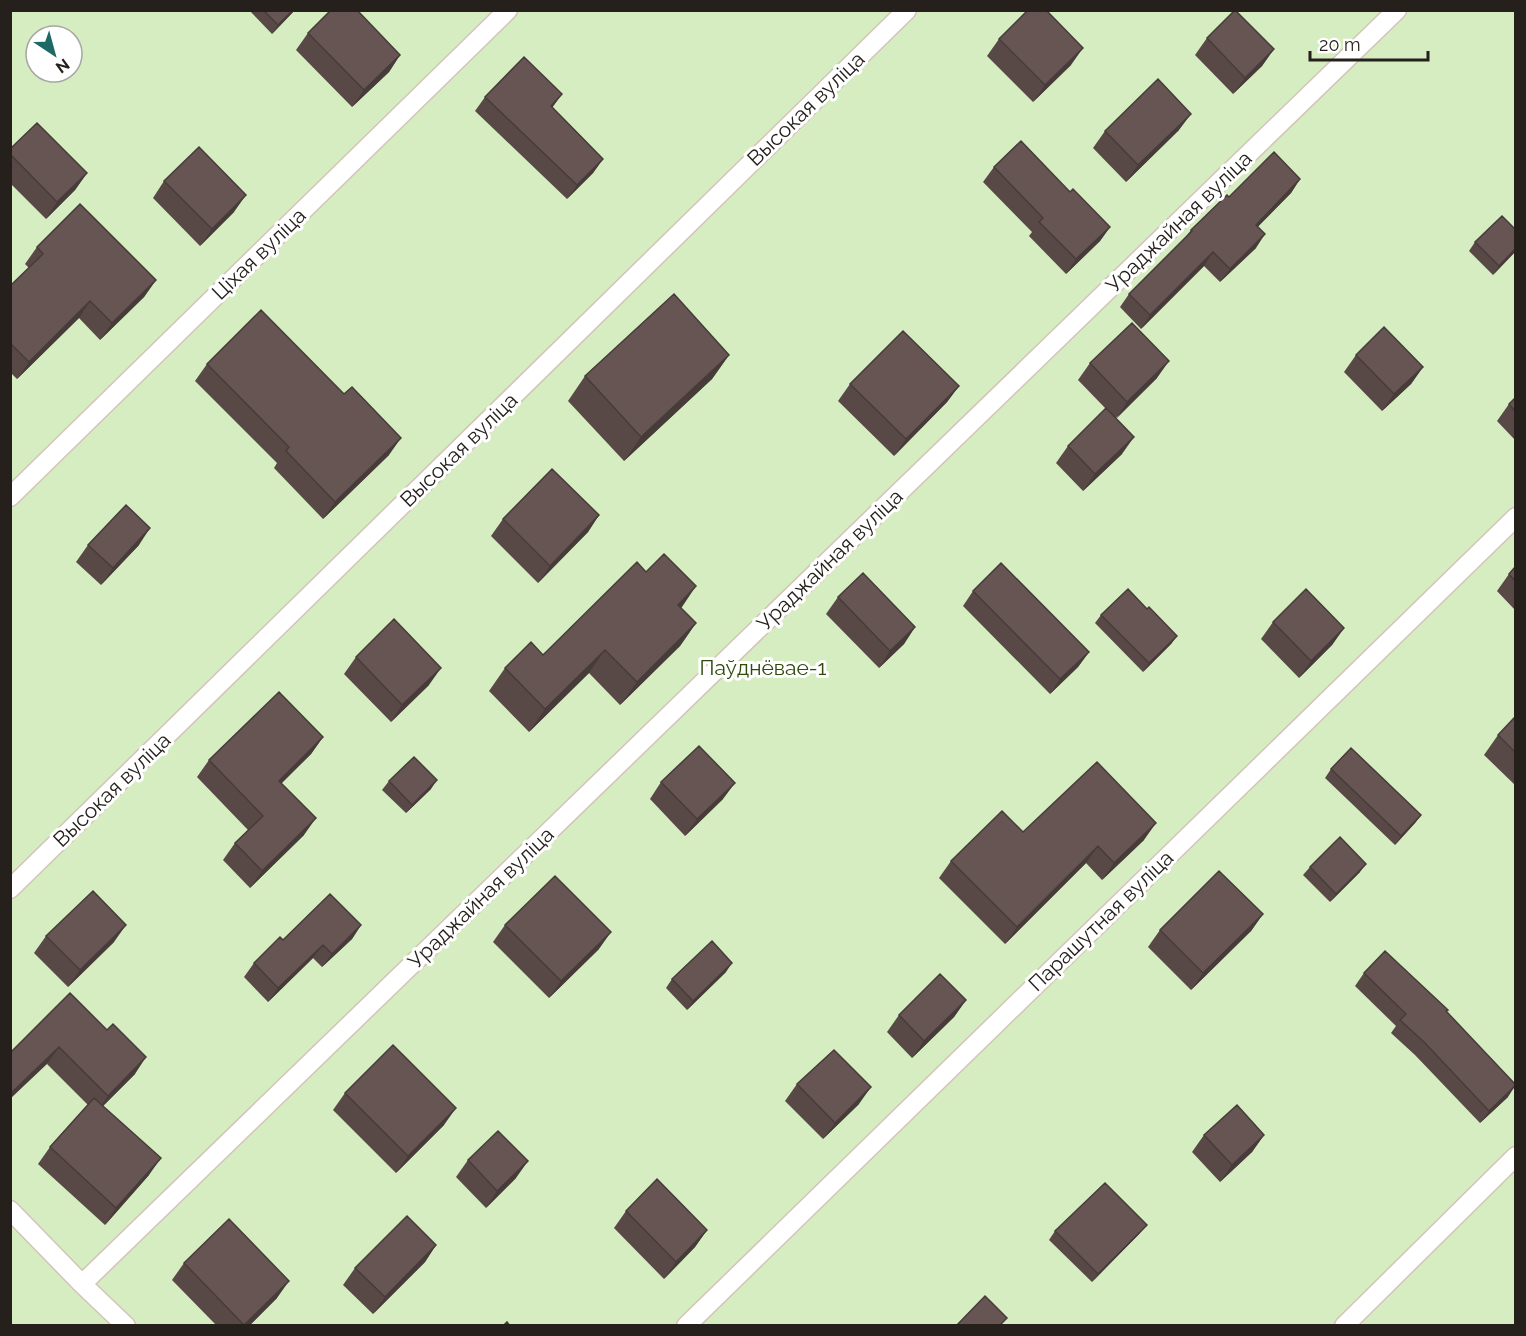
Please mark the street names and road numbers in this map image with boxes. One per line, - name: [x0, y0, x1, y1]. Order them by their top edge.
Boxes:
- street label: Высокая вуліца: [742, 46, 870, 171]
- street label: Ураджайная вуліца: [1101, 146, 1257, 298]
- street label: Ціхая вуліца: [206, 203, 311, 305]
- street label: Высокая вуліца: [395, 387, 523, 512]
- street label: Ураджайная вуліца: [752, 484, 908, 636]
- street label: Высокая вуліца: [48, 727, 176, 852]
- street label: Ураджайная вуліца: [403, 822, 559, 974]
- street label: Парашутная вуліца: [1023, 845, 1178, 996]

